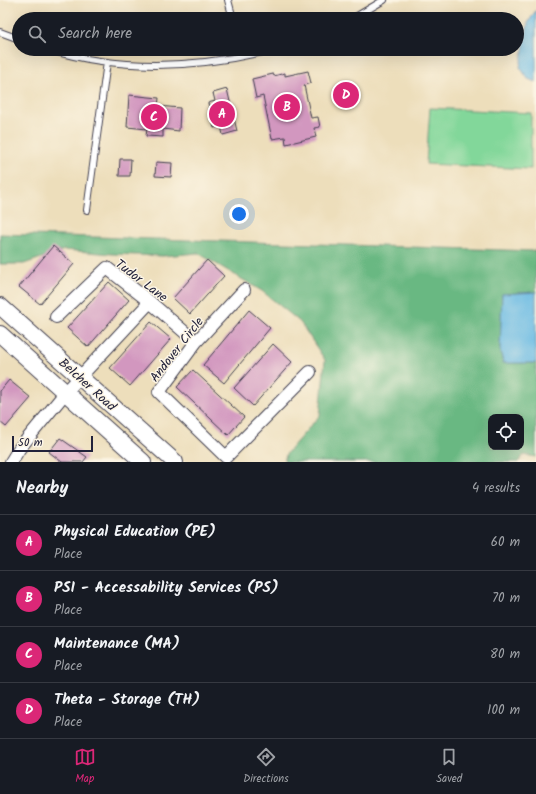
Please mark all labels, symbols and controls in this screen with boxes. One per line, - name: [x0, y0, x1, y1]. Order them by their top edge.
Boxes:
- search box: [12, 12, 524, 56]
- text: Search here: [58, 22, 132, 46]
- icon: search: [26, 23, 48, 45]
- pin: D: [333, 80, 359, 110]
- pin: B: [274, 92, 300, 122]
- pin: A: [209, 99, 235, 129]
- pin: C: [141, 102, 167, 132]
- your location: [229, 204, 249, 224]
- street label: Tudor Lane: [110, 254, 172, 308]
- street label: Andover Circle: [145, 313, 210, 387]
- street label: Belcher Road: [53, 353, 121, 417]
- map controls: [488, 414, 524, 450]
- button: locate: [488, 414, 524, 450]
- scale bar: [12, 434, 93, 453]
- text: 50 m: [18, 434, 43, 452]
- text: Nearby: [16, 475, 68, 502]
- text: 4 results: [472, 478, 520, 499]
- text: Physical Education (PE): [54, 520, 216, 544]
- text: A: [25, 532, 33, 553]
- text: 60 m: [491, 532, 520, 553]
- text: Place: [54, 544, 82, 565]
- text: PSI - Accessability Services (PS): [54, 576, 279, 600]
- text: B: [25, 588, 33, 609]
- text: 70 m: [492, 588, 520, 609]
- text: Place: [54, 600, 82, 621]
- text: Maintenance (MA): [54, 632, 180, 656]
- text: C: [25, 644, 33, 665]
- text: 80 m: [490, 644, 520, 665]
- text: Place: [54, 656, 82, 677]
- text: Theta - Storage (TH): [54, 688, 200, 712]
- text: D: [25, 700, 33, 721]
- text: 100 m: [487, 700, 520, 721]
- text: Place: [54, 712, 82, 733]
- tab: Map: [74, 746, 96, 788]
- tab: Directions: [243, 746, 289, 788]
- tab: Saved: [436, 746, 462, 788]

